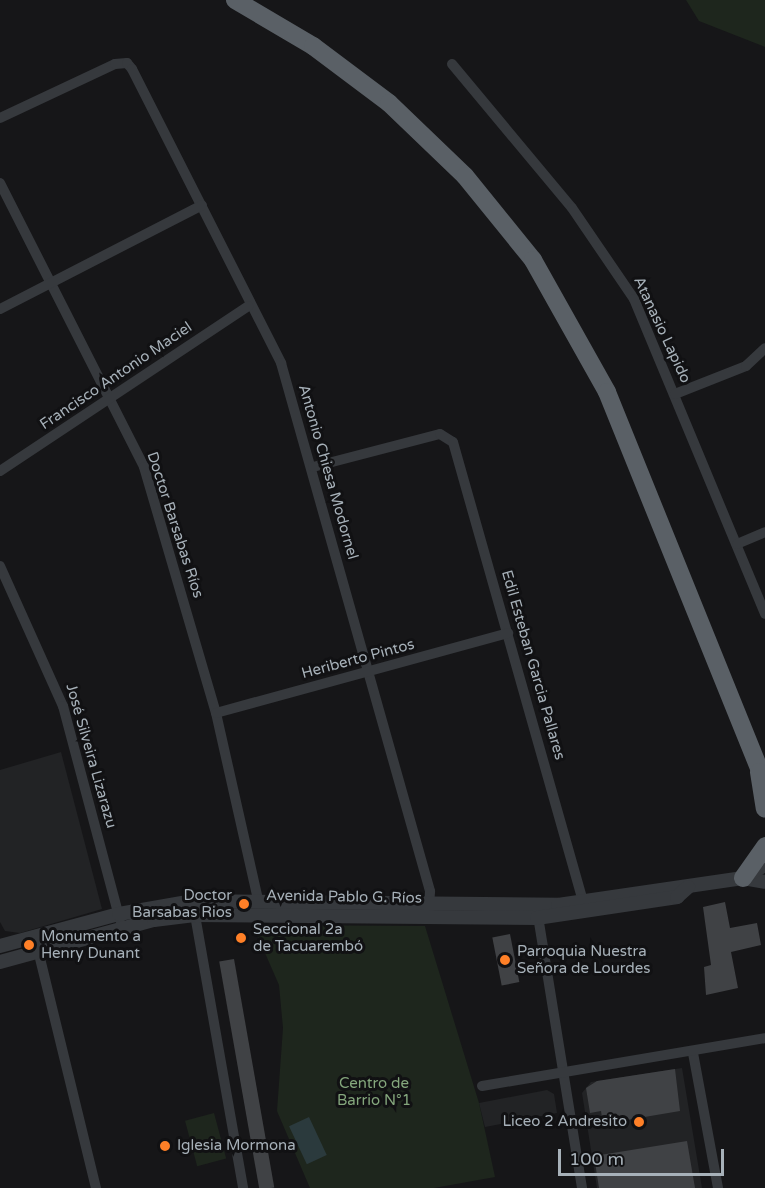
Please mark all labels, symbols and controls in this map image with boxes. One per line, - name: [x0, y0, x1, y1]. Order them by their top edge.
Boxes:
- street label: Atanasio Lapido: [629, 274, 695, 386]
- street label: Francisco Antonio Maciel: [37, 318, 195, 434]
- street label: Antonio Chiesa Modornel: [294, 382, 362, 562]
- street label: Doctor Barsabas Ríos: [143, 450, 207, 600]
- street label: Edil Esteban Garcia Pallares: [497, 568, 569, 762]
- street label: Heriberto Pintos: [300, 635, 416, 683]
- street label: José Silveira Lizarazu: [62, 682, 120, 830]
- place label: Doctor Barsabas Rios: [132, 886, 232, 921]
- street label: Avenida Pablo G. Ríos: [266, 887, 422, 907]
- marker: Doctor Barsabas Rios: [237, 897, 251, 911]
- place label: Seccional 2a de Tacuarembó: [253, 920, 363, 955]
- place label: Monumento a Henry Dunant: [41, 927, 141, 962]
- marker: Seccional 2a de Tacuarembó: [234, 931, 248, 945]
- marker: Monumento a Henry Dunant: [22, 938, 36, 952]
- place label: Parroquia Nuestra Señora de Lourdes: [517, 942, 650, 977]
- marker: Parroquia Nuestra Señora de Lourdes: [498, 953, 512, 967]
- park label: Centro de Barrio N°1: [337, 1074, 411, 1109]
- place label: Liceo 2 Andresito: [502, 1113, 627, 1131]
- marker: Liceo 2 Andresito: [632, 1115, 646, 1129]
- place label: Iglesia Mormona: [177, 1137, 296, 1155]
- scale bar: [561, 1137, 728, 1175]
- marker: Iglesia Mormona: [158, 1139, 172, 1153]
- text: 100 m: [569, 1148, 624, 1170]

